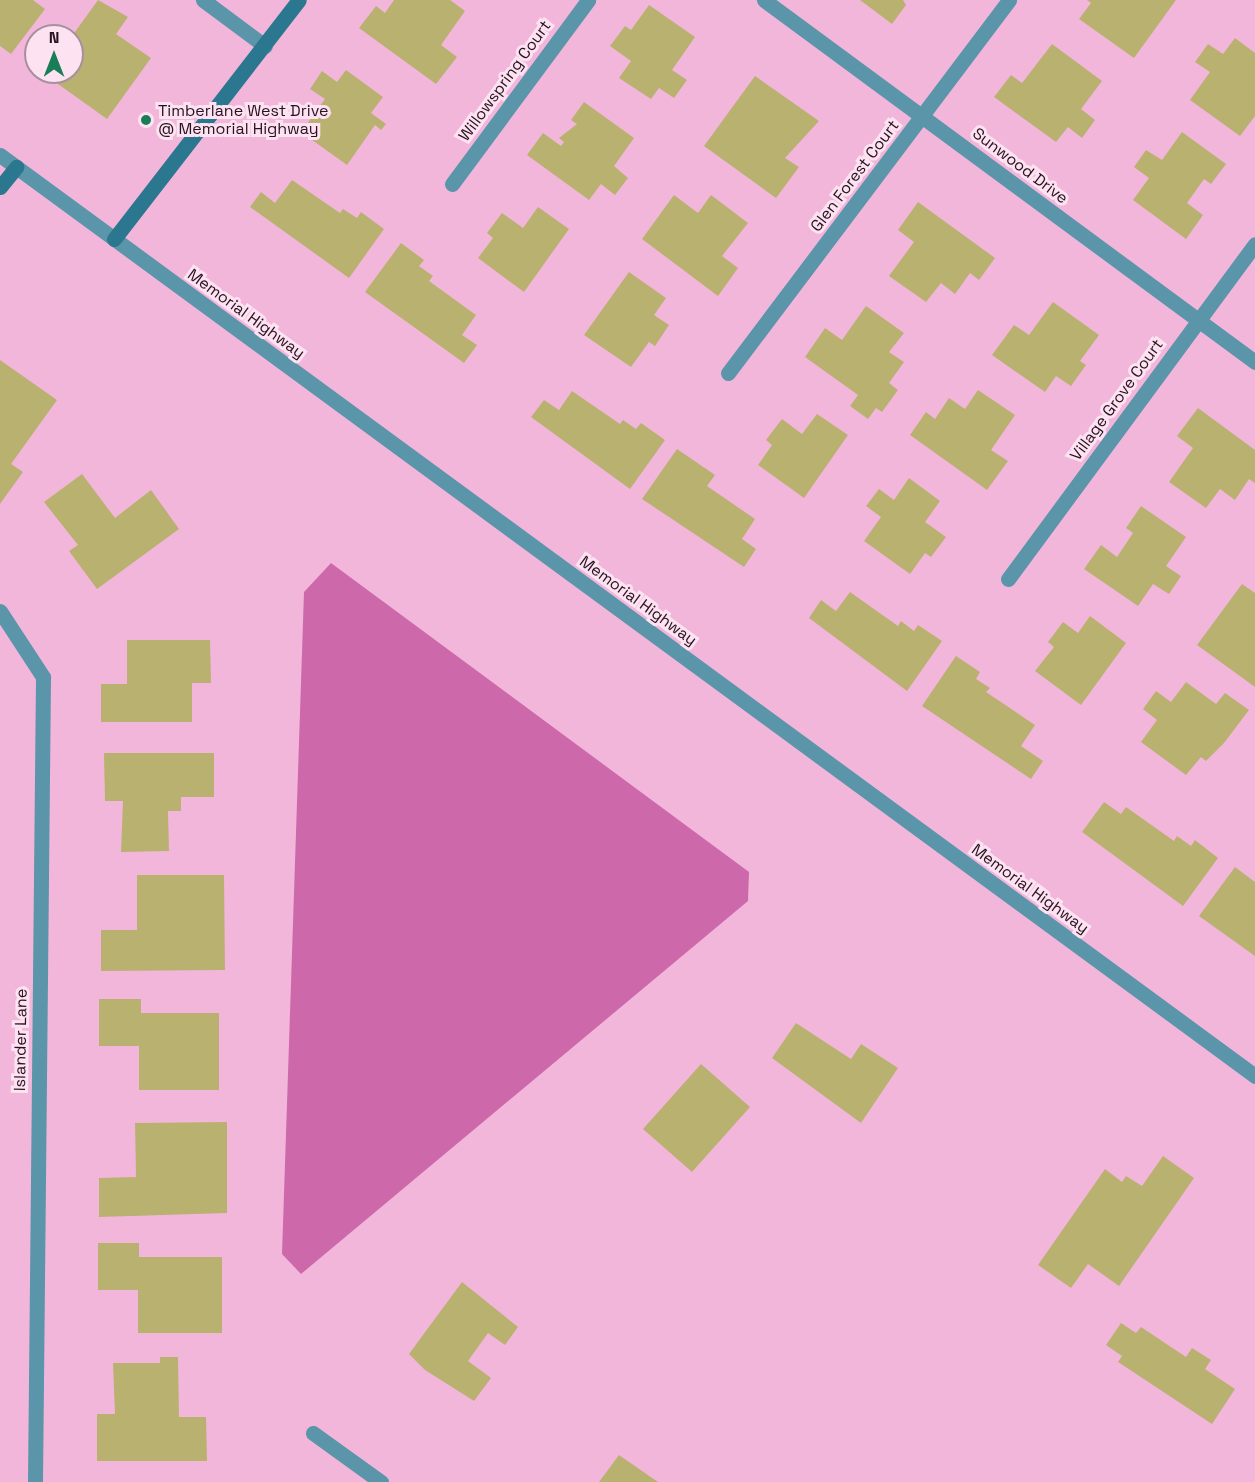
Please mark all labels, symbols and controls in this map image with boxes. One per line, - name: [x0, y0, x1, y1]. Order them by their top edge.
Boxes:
- street label: Willowspring Court: [455, 17, 555, 145]
- north arrow: [24, 24, 84, 84]
- text: N: [49, 27, 59, 48]
- place label: Timberlane West Drive @ Memorial Highway: [158, 101, 329, 139]
- marker: Timberlane West Drive @ Memorial Highway: [139, 113, 153, 127]
- street label: Glen Forest Court: [807, 116, 903, 236]
- street label: Sunwood Drive: [968, 124, 1072, 208]
- street label: Memorial Highway: [184, 265, 308, 363]
- street label: Village Grove Court: [1066, 335, 1168, 465]
- street label: Memorial Highway: [576, 552, 700, 650]
- street label: Memorial Highway: [968, 840, 1092, 938]
- street label: Islander Lane: [11, 989, 31, 1091]

